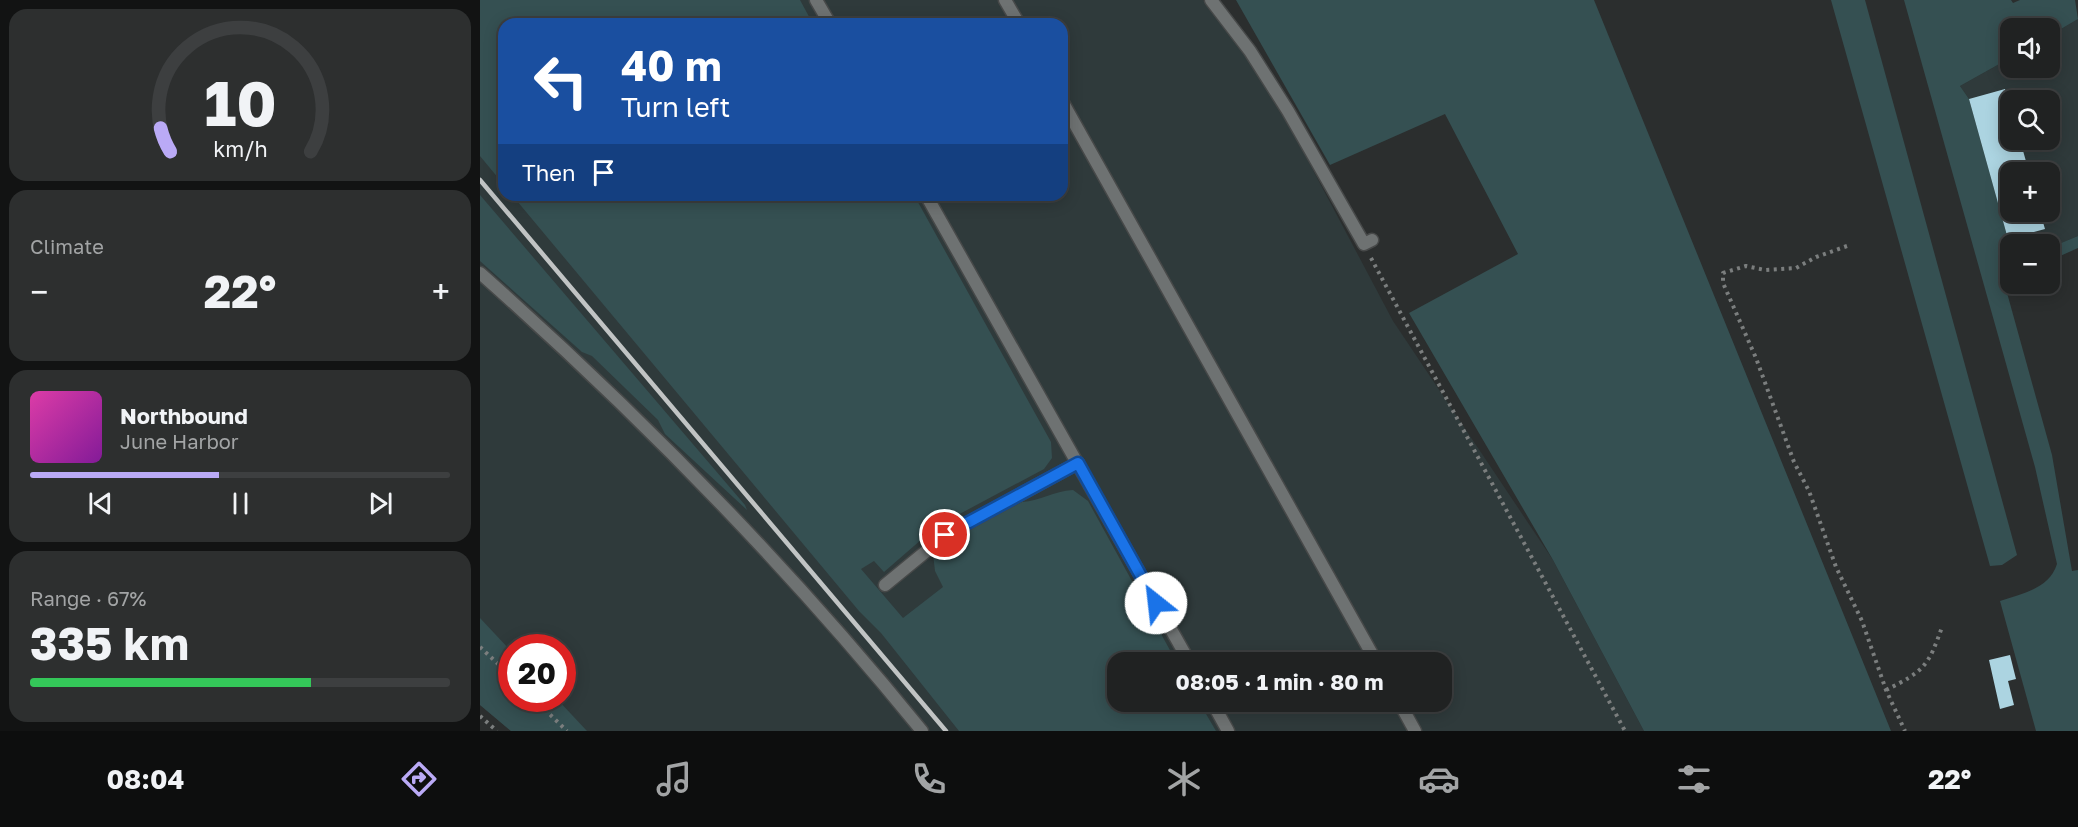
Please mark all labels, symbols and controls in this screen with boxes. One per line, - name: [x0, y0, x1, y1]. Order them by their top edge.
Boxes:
- map controls: [2000, 18, 2060, 294]
- button: sound: [2000, 18, 2060, 78]
- text: 40 m: [621, 40, 722, 90]
- icon: left: [522, 42, 600, 120]
- text: 10: [204, 65, 276, 140]
- button: search: [2000, 90, 2060, 150]
- text: Turn left: [621, 91, 730, 123]
- text: km/h: [213, 136, 267, 162]
- icon: arrive: [587, 156, 620, 189]
- text: Then: [522, 159, 575, 186]
- button: +: [2000, 162, 2060, 222]
- text: Climate: [30, 234, 104, 258]
- button: −: [2000, 234, 2060, 294]
- text: 22°: [204, 264, 276, 318]
- text: −: [30, 272, 48, 311]
- text: +: [432, 272, 450, 311]
- text: Northbound: [120, 402, 248, 429]
- text: June Harbor: [120, 429, 239, 453]
- icon: previous: [84, 487, 117, 520]
- icon: pause: [224, 487, 257, 520]
- icon: next: [364, 487, 397, 520]
- pin: [919, 509, 970, 560]
- icon: arrive: [928, 518, 961, 551]
- position arrow: [1124, 571, 1188, 635]
- text: Range · 67%: [30, 586, 146, 610]
- text: 335 km: [30, 616, 189, 670]
- speed limit sign: 20: [498, 634, 576, 712]
- text: 08:05 · 1 min · 80 m: [1176, 668, 1383, 695]
- icon: directions: [398, 758, 440, 800]
- icon: music: [653, 758, 695, 800]
- icon: phone: [908, 758, 950, 800]
- icon: climate: [1163, 758, 1205, 800]
- icon: car: [1418, 758, 1460, 800]
- icon: filters: [1673, 758, 1715, 800]
- text: 08:04: [107, 763, 184, 795]
- text: 22°: [1928, 763, 1971, 795]

